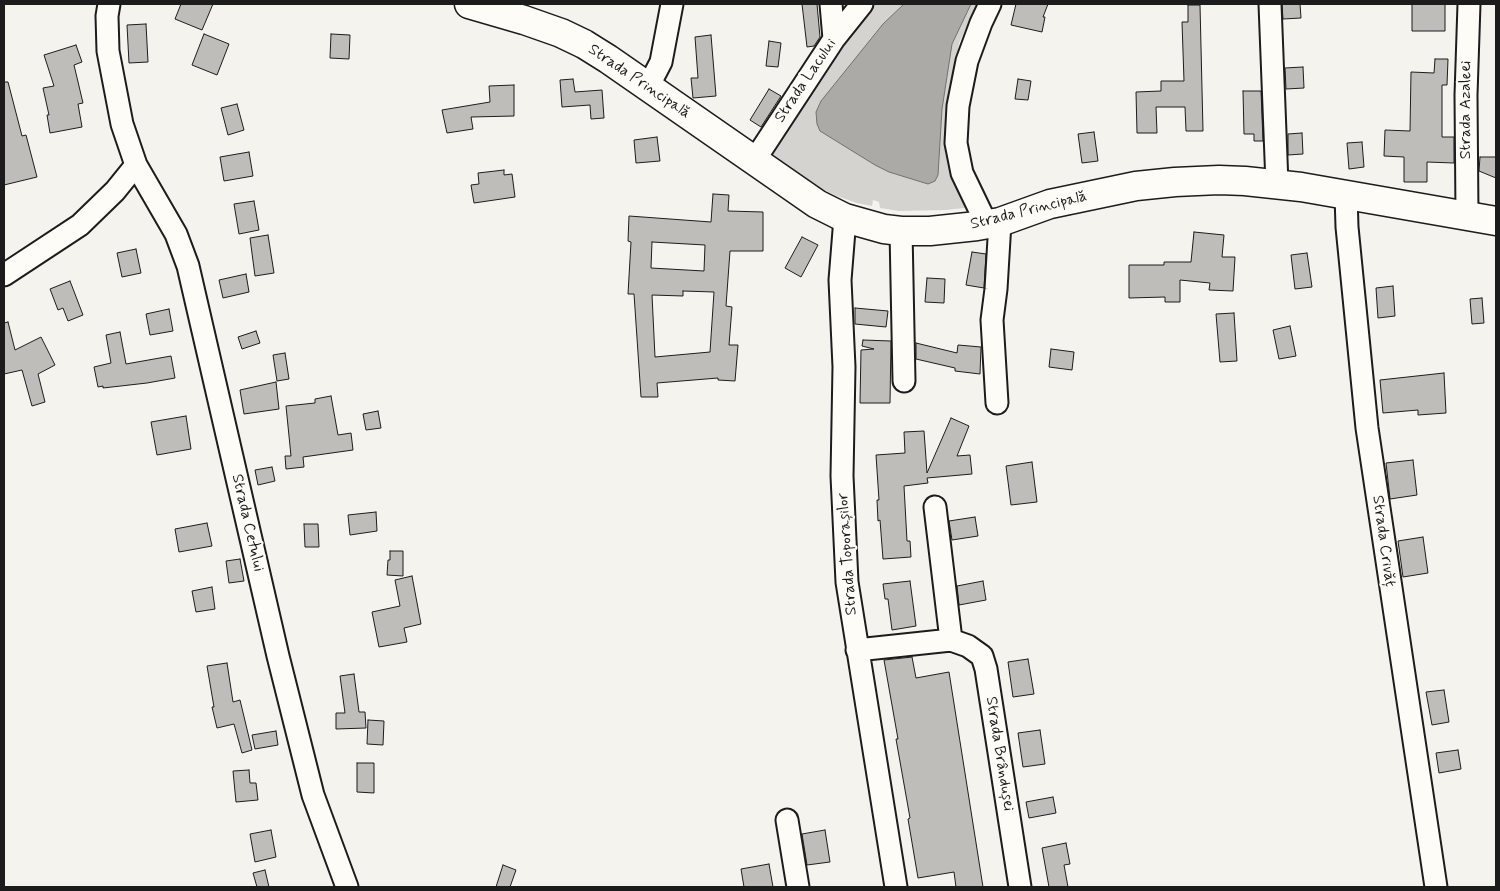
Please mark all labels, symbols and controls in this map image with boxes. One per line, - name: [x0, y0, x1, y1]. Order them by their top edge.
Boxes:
- street label: Strada Lacului: [771, 35, 841, 127]
- street label: Strada Principală: [584, 41, 694, 123]
- street label: Strada Azaleei: [1457, 61, 1477, 159]
- street label: Strada Principală: [969, 187, 1089, 235]
- street label: Strada Cetului: [226, 472, 268, 574]
- street label: Strada Toporașilor: [834, 492, 862, 616]
- street label: Strada Crivăț: [1367, 494, 1399, 588]
- street label: Strada Brândușei: [980, 695, 1018, 813]

